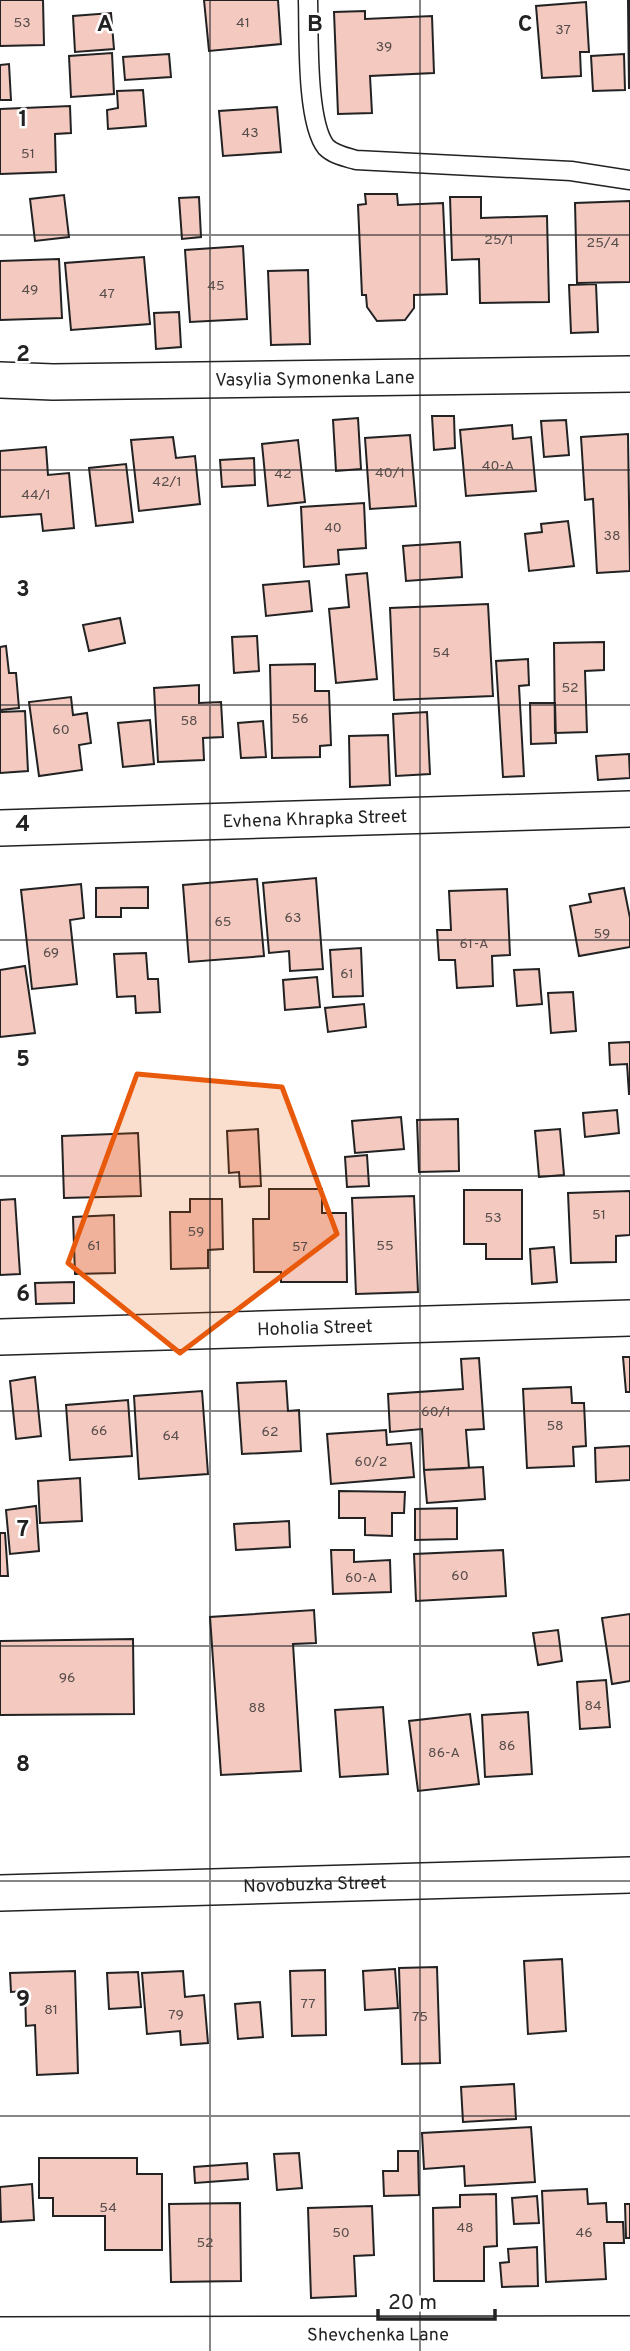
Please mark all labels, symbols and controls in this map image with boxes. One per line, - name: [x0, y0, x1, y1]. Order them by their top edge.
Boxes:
- text: A: [97, 11, 113, 40]
- text: B: [307, 11, 323, 40]
- text: C: [518, 11, 532, 40]
- house number: 53: [13, 15, 31, 32]
- house number: 41: [236, 15, 250, 32]
- house number: 37: [555, 22, 571, 39]
- house number: 39: [376, 39, 392, 56]
- text: 1: [18, 106, 28, 135]
- house number: 43: [241, 125, 259, 142]
- house number: 51: [21, 146, 35, 163]
- house number: 25/1: [484, 232, 514, 249]
- house number: 25/4: [587, 235, 619, 252]
- house number: 45: [207, 278, 225, 295]
- house number: 49: [22, 282, 38, 299]
- house number: 47: [99, 286, 115, 303]
- text: 2: [16, 341, 30, 370]
- street label: Vasylia Symonenka Lane: [215, 367, 415, 393]
- house number: 40-А: [482, 458, 514, 475]
- house number: 40/1: [375, 465, 405, 482]
- house number: 42: [274, 466, 292, 483]
- house number: 42/1: [152, 474, 182, 491]
- house number: 44/1: [21, 487, 51, 504]
- house number: 40: [324, 520, 342, 537]
- house number: 38: [604, 528, 620, 545]
- text: 3: [16, 576, 30, 605]
- house number: 54: [432, 645, 450, 662]
- house number: 52: [561, 680, 579, 697]
- house number: 56: [291, 711, 309, 728]
- house number: 58: [180, 713, 198, 730]
- house number: 60: [52, 722, 70, 739]
- street label: Evhena Khrapka Street: [222, 806, 407, 834]
- text: 4: [16, 811, 30, 840]
- house number: 63: [285, 910, 301, 927]
- house number: 65: [214, 914, 232, 931]
- house number: 59: [594, 926, 610, 943]
- house number: 61-А: [459, 936, 489, 953]
- house number: 69: [43, 945, 59, 962]
- house number: 61: [340, 966, 354, 983]
- text: 5: [16, 1046, 30, 1075]
- house number: 51: [592, 1207, 606, 1224]
- house number: 53: [484, 1210, 502, 1227]
- house number: 59: [188, 1224, 204, 1241]
- house number: 61: [87, 1238, 101, 1255]
- house number: 55: [376, 1238, 394, 1255]
- house number: 57: [292, 1239, 308, 1256]
- text: 6: [16, 1281, 30, 1310]
- street label: Hoholia Street: [257, 1316, 373, 1342]
- house number: 60/1: [421, 1404, 451, 1421]
- house number: 58: [546, 1418, 564, 1435]
- house number: 66: [91, 1423, 107, 1440]
- house number: 62: [262, 1424, 278, 1441]
- house number: 64: [162, 1428, 180, 1445]
- house number: 60/2: [355, 1454, 387, 1471]
- text: 7: [17, 1516, 29, 1545]
- house number: 60: [451, 1568, 469, 1585]
- house number: 60-А: [345, 1570, 377, 1587]
- house number: 96: [59, 1670, 75, 1687]
- house number: 84: [584, 1698, 602, 1715]
- house number: 88: [248, 1700, 266, 1717]
- house number: 86: [499, 1738, 515, 1755]
- house number: 86-А: [428, 1745, 460, 1762]
- text: 8: [16, 1751, 30, 1780]
- street label: Novobuzka Street: [243, 1872, 387, 1899]
- text: 9: [16, 1986, 30, 2015]
- house number: 77: [300, 1996, 316, 2013]
- house number: 81: [44, 2002, 58, 2019]
- house number: 79: [168, 2007, 184, 2024]
- house number: 75: [412, 2009, 428, 2026]
- house number: 54: [99, 2200, 117, 2217]
- house number: 48: [456, 2220, 474, 2237]
- house number: 50: [332, 2225, 350, 2242]
- house number: 46: [575, 2225, 593, 2242]
- house number: 52: [196, 2235, 214, 2252]
- scale bar: [378, 2278, 495, 2322]
- text: 20 m: [388, 2290, 437, 2317]
- street label: Shevchenka Lane: [307, 2324, 449, 2348]

